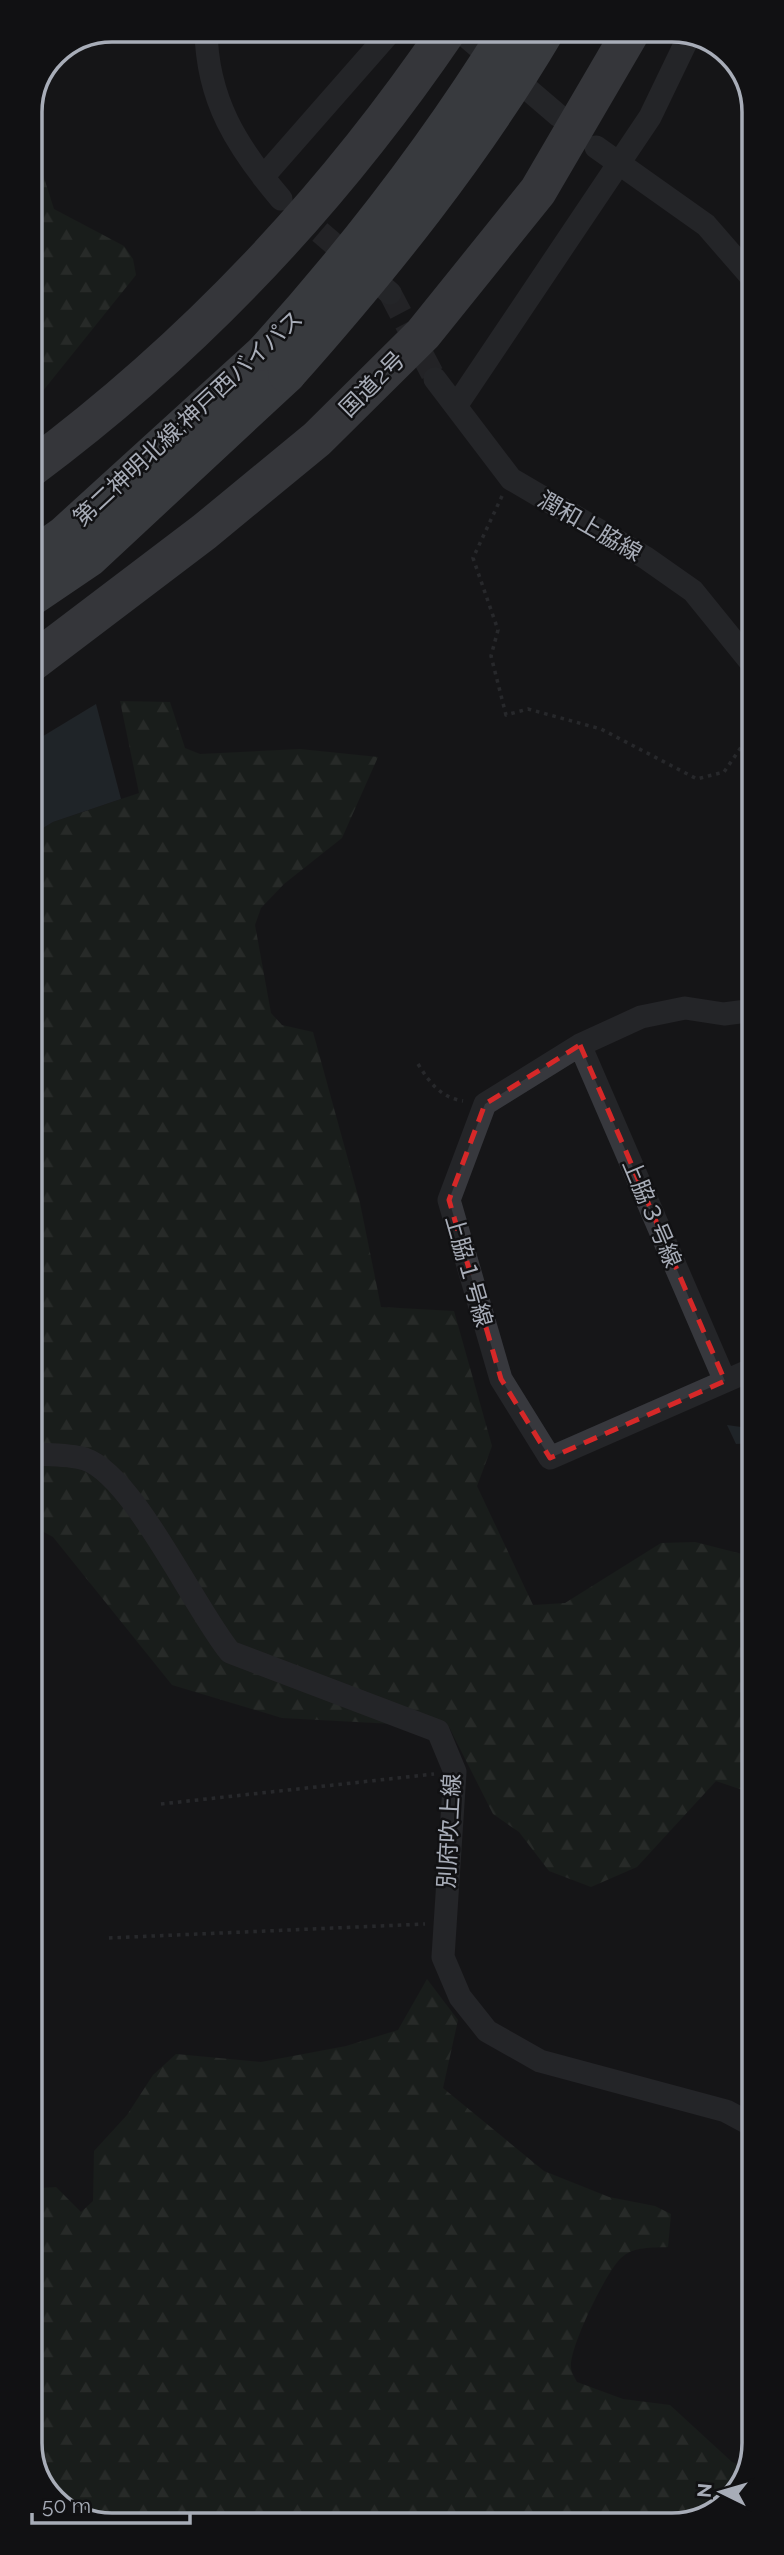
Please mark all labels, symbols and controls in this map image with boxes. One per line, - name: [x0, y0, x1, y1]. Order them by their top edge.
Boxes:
- street label: 第二神明北線;神戸西バイパス: [68, 304, 308, 531]
- street label: 国道2号: [333, 345, 410, 422]
- street label: 潤和上脇線: [534, 485, 647, 566]
- street label: 上脇３号線: [618, 1155, 687, 1271]
- street label: 上脇１号線: [441, 1212, 498, 1330]
- street label: 別府吹上線: [432, 1773, 465, 1889]
- north arrow: [686, 2457, 756, 2527]
- scale bar: [32, 2482, 189, 2526]
- text: N: [692, 2482, 716, 2499]
- text: 50 m: [42, 2493, 91, 2518]

